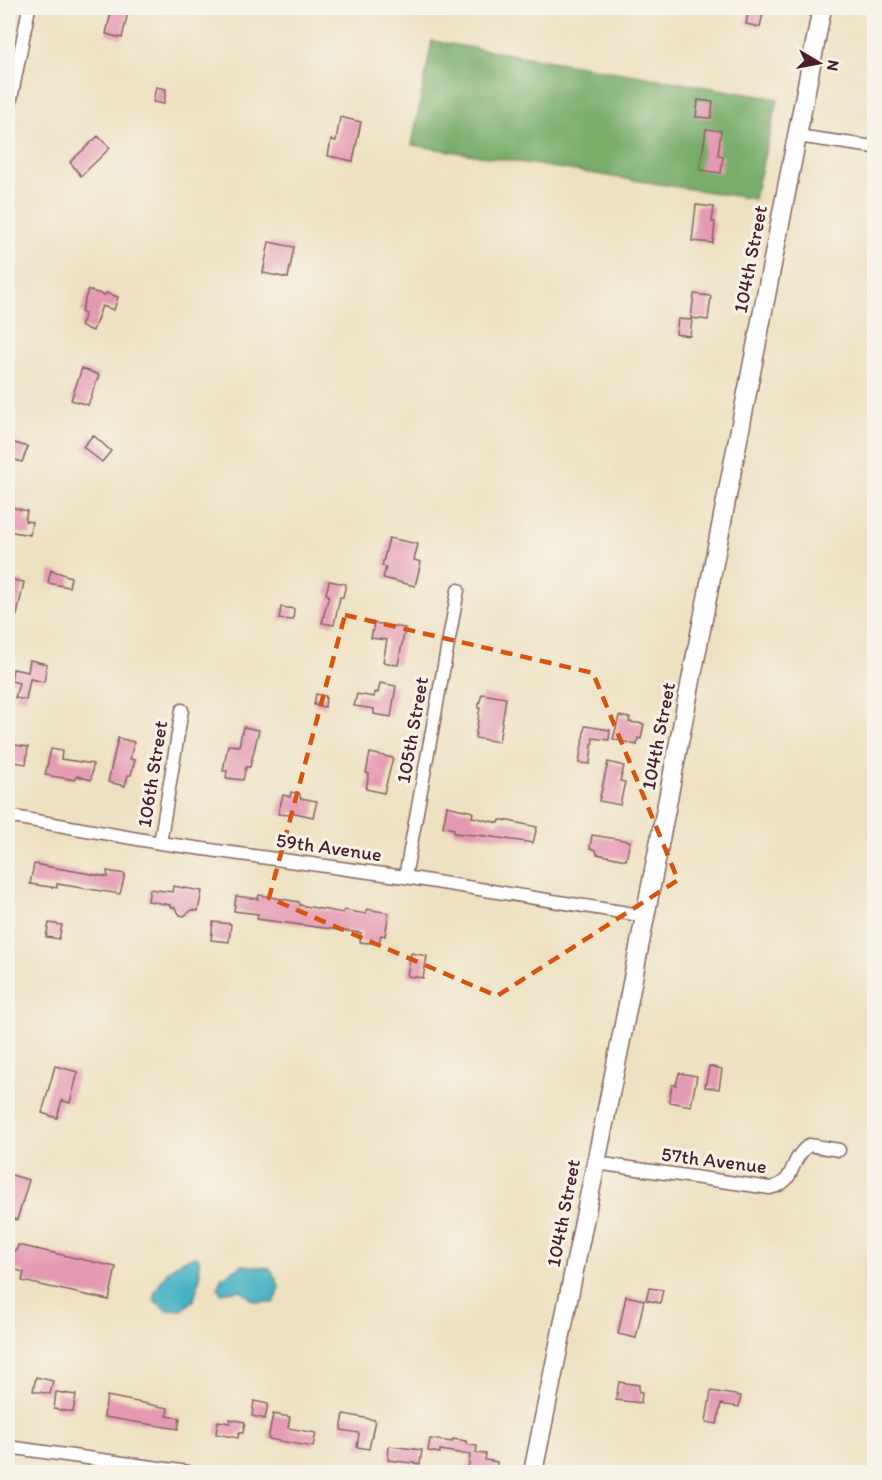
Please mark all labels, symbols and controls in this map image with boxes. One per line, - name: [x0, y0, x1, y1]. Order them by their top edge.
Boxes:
- north arrow: [789, 33, 849, 93]
- text: N: [823, 59, 844, 72]
- street label: 104th Street: [728, 203, 772, 315]
- street label: 105th Street: [391, 674, 433, 785]
- street label: 104th Street: [636, 680, 680, 792]
- street label: 106th Street: [132, 718, 172, 829]
- street label: 59th Avenue: [275, 828, 383, 866]
- street label: 57th Avenue: [660, 1142, 768, 1178]
- street label: 104th Street: [541, 1157, 585, 1269]

